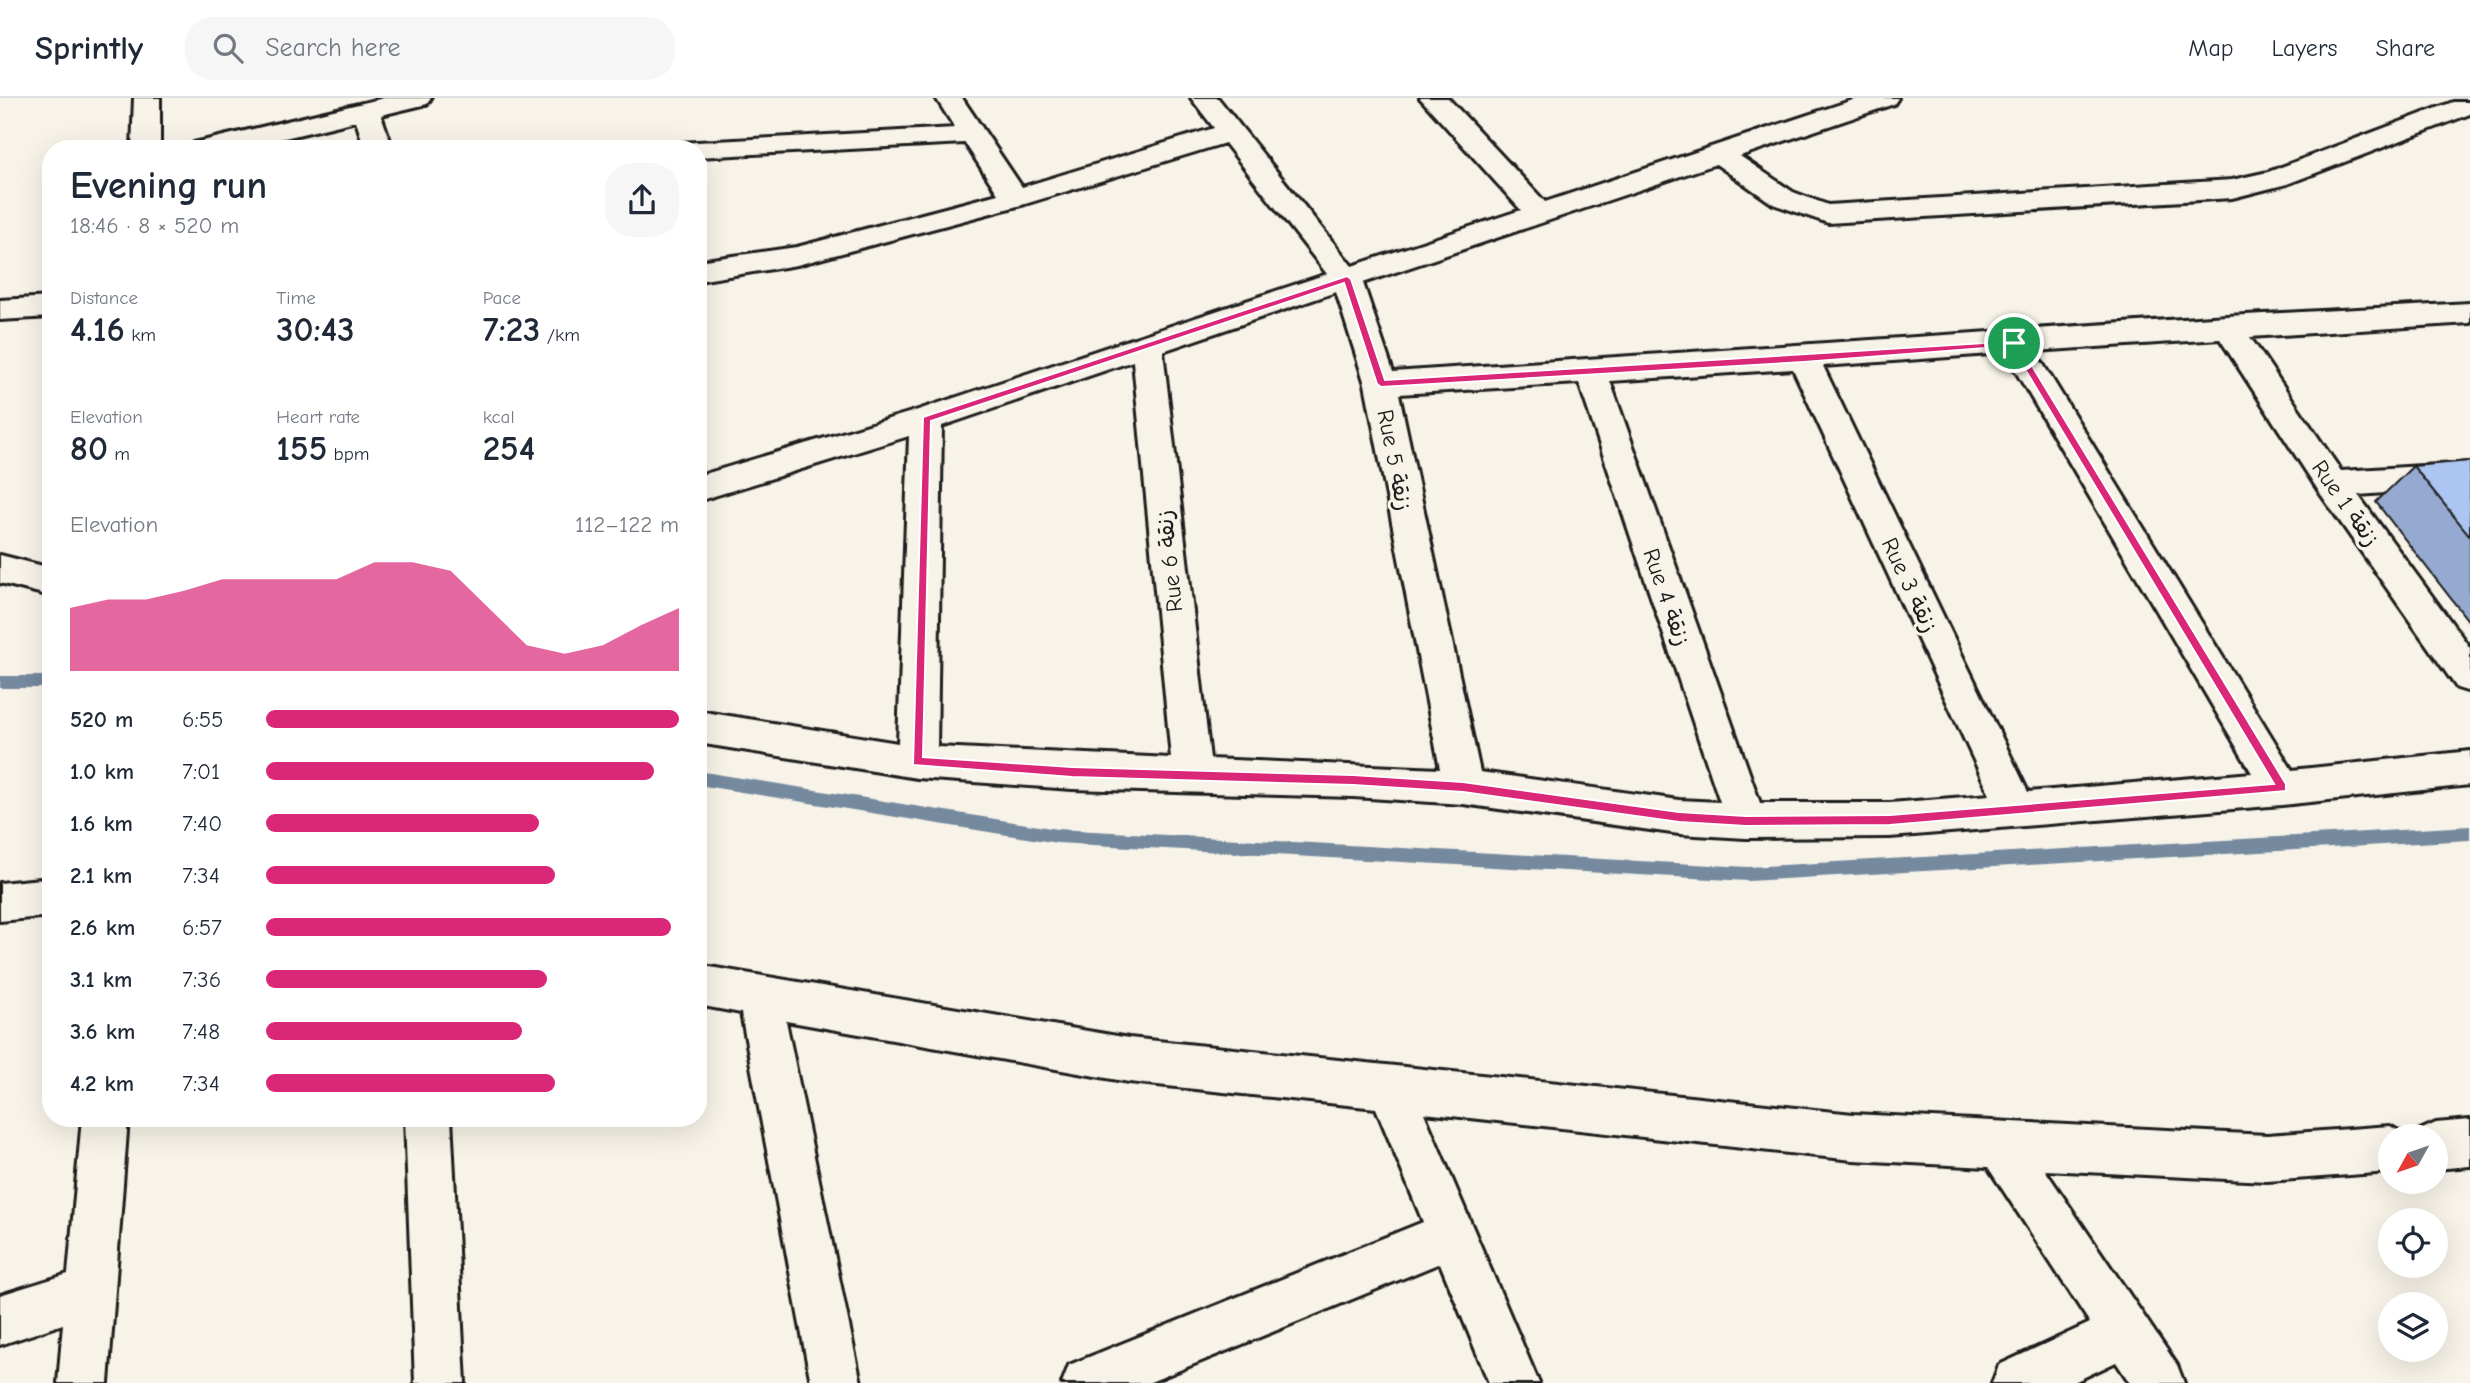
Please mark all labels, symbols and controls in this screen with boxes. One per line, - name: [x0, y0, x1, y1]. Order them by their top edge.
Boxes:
- search box: [185, 17, 675, 80]
- text: Sprintly: [35, 29, 143, 67]
- icon: search: [209, 29, 247, 67]
- text: Search here: [265, 33, 401, 63]
- text: Map: [2188, 34, 2234, 62]
- text: Layers: [2272, 34, 2337, 62]
- text: Share: [2375, 34, 2435, 62]
- button: share: [605, 163, 679, 237]
- text: Evening run: [70, 164, 267, 208]
- text: 18:46 · 8 × 520 m: [70, 212, 239, 239]
- text: Distance: [70, 287, 138, 309]
- text: Time: [276, 287, 316, 309]
- text: Pace: [483, 287, 521, 309]
- text: 4.16: [70, 309, 125, 350]
- text: 30:43: [276, 309, 355, 350]
- text: 7:23: [483, 309, 540, 350]
- pin: [1984, 313, 2044, 373]
- text: km: [125, 324, 156, 346]
- text: /km: [540, 324, 580, 346]
- icon: arrive: [1995, 324, 2033, 362]
- text: Elevation: [70, 406, 143, 428]
- text: Heart rate: [276, 406, 360, 428]
- text: kcal: [483, 406, 515, 428]
- street label: Rue 5 زنقة: [1371, 407, 1418, 513]
- text: 80: [70, 428, 108, 469]
- text: 155: [276, 428, 327, 469]
- text: 254: [483, 428, 535, 469]
- text: m: [108, 443, 130, 465]
- text: bpm: [327, 443, 370, 465]
- street label: Rue 1 زنقة: [2306, 455, 2385, 552]
- street label: Rue 6 زنقة: [1151, 509, 1188, 613]
- text: Elevation: [70, 511, 158, 538]
- text: 112–122 m: [575, 511, 679, 538]
- street label: Rue 3 زنقة: [1876, 533, 1943, 637]
- street label: Rue 4 زنقة: [1637, 545, 1696, 649]
- text: 520 m: [70, 706, 133, 733]
- text: 6:55: [182, 706, 224, 733]
- text: 1.0 km: [70, 758, 134, 785]
- text: 7:01: [182, 758, 220, 785]
- text: 1.6 km: [70, 810, 133, 837]
- text: 7:40: [182, 810, 222, 837]
- text: 2.1 km: [70, 862, 132, 889]
- text: 7:34: [182, 862, 220, 889]
- text: 2.6 km: [70, 914, 135, 941]
- text: 6:57: [182, 914, 222, 941]
- text: 3.1 km: [70, 966, 132, 993]
- text: 7:36: [182, 966, 221, 993]
- text: 3.6 km: [70, 1018, 135, 1045]
- text: 7:48: [182, 1018, 220, 1045]
- text: 4.2 km: [70, 1070, 134, 1097]
- text: 7:34: [182, 1070, 220, 1097]
- north arrow: [2378, 1124, 2448, 1194]
- map controls: [2378, 1124, 2448, 1362]
- button: locate: [2378, 1208, 2448, 1278]
- button: layers: [2378, 1292, 2448, 1362]

